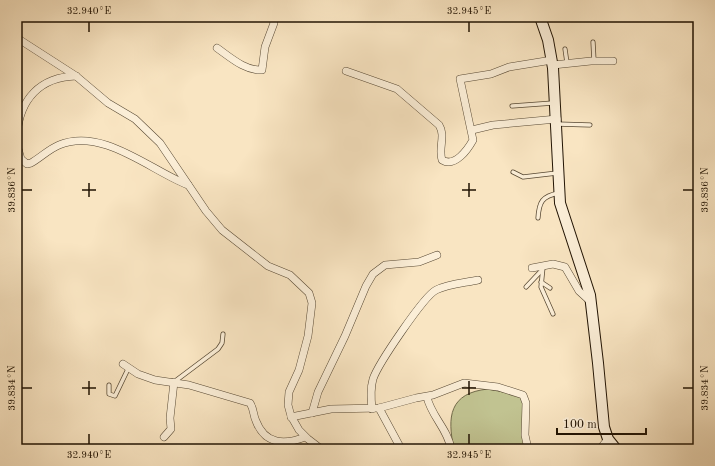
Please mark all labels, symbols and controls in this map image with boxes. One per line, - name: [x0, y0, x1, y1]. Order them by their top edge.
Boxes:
- text: 32.940°E: [67, 6, 111, 16]
- text: 32.945°E: [447, 6, 491, 16]
- text: 39.836°N: [7, 167, 17, 213]
- text: 39.836°N: [700, 167, 710, 213]
- text: 39.834°N: [7, 365, 17, 411]
- text: 39.834°N: [700, 365, 710, 411]
- scale bar: [557, 410, 646, 436]
- text: 100 m: [563, 419, 597, 431]
- text: 32.940°E: [67, 450, 111, 460]
- text: 32.945°E: [447, 450, 491, 460]

